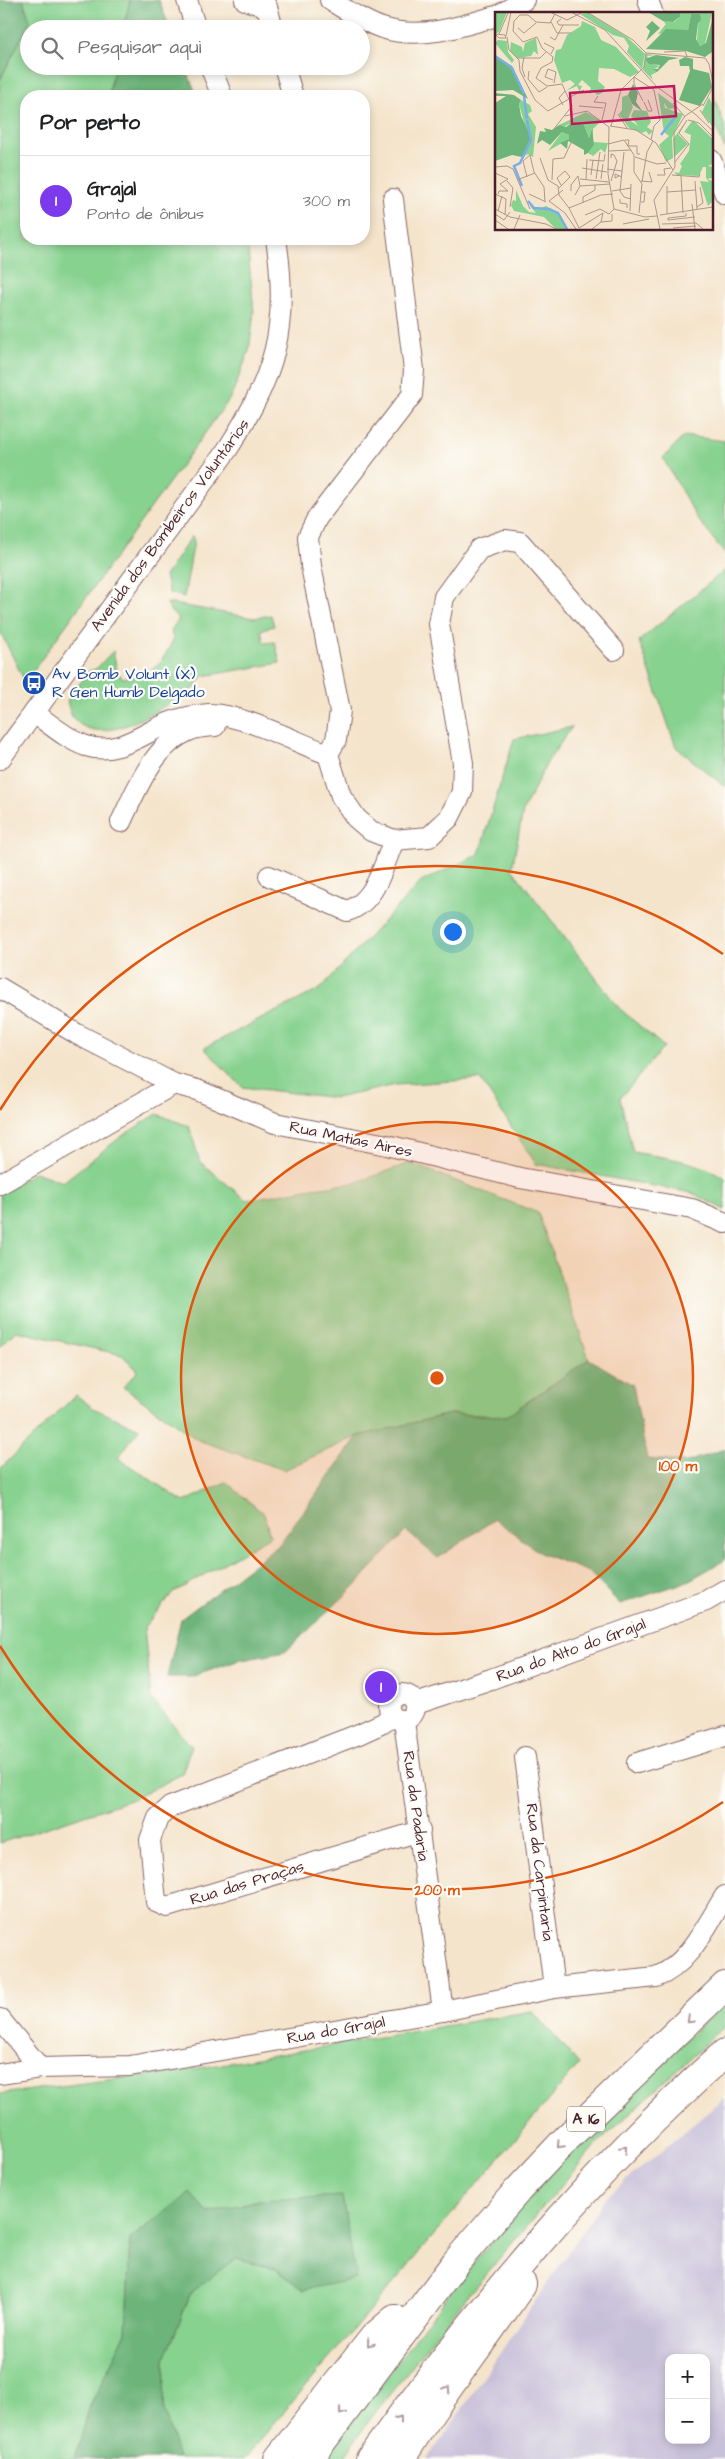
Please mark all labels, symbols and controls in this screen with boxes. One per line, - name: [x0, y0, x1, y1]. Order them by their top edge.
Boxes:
- inset map: [495, 12, 712, 230]
- search box: [20, 20, 370, 75]
- icon: search: [38, 34, 66, 62]
- text: Pesquisar aqui: [78, 34, 201, 61]
- text: Por perto: [40, 108, 140, 137]
- text: Grajal: [87, 176, 136, 203]
- text: 1: [55, 190, 57, 212]
- text: 300 m: [303, 190, 350, 212]
- text: Ponto de ônibus: [87, 203, 204, 225]
- street label: Avenida dos Bombeiros Voluntários: [85, 414, 255, 636]
- place label: Av Bomb Volunt (X) R Gen Humb Delgado: [52, 663, 205, 704]
- bus stop icon: Av Bomb Volunt (X) R Gen Humb Delgado: [21, 670, 47, 696]
- your location: [440, 919, 466, 945]
- street label: Rua Matias Aires: [288, 1115, 414, 1163]
- centre of rings: [428, 1369, 446, 1387]
- text: 100 m: [659, 1456, 698, 1477]
- street label: Rua do Alto do Grajal: [493, 1613, 649, 1687]
- pin: 1: [365, 1668, 397, 1706]
- street label: Rua da Padaria: [397, 1750, 435, 1862]
- street label: Rua da Carpintaria: [521, 1802, 559, 1942]
- street label: Rua das Praças: [187, 1855, 307, 1911]
- text: 200 m: [413, 1880, 460, 1901]
- street label: Rua do Grajal: [285, 2011, 387, 2049]
- one-way arrow: [686, 2014, 695, 2023]
- road number: A 16: [567, 2106, 605, 2132]
- one-way arrow: [557, 2139, 566, 2148]
- one-way arrow: [618, 2146, 627, 2155]
- one-way arrow: [367, 2337, 375, 2346]
- map controls: [665, 2354, 710, 2444]
- button: +: [665, 2354, 710, 2399]
- one-way arrow: [441, 2385, 450, 2395]
- button: −: [665, 2399, 710, 2444]
- one-way arrow: [339, 2406, 348, 2416]
- one-way arrow: [393, 2416, 401, 2425]

